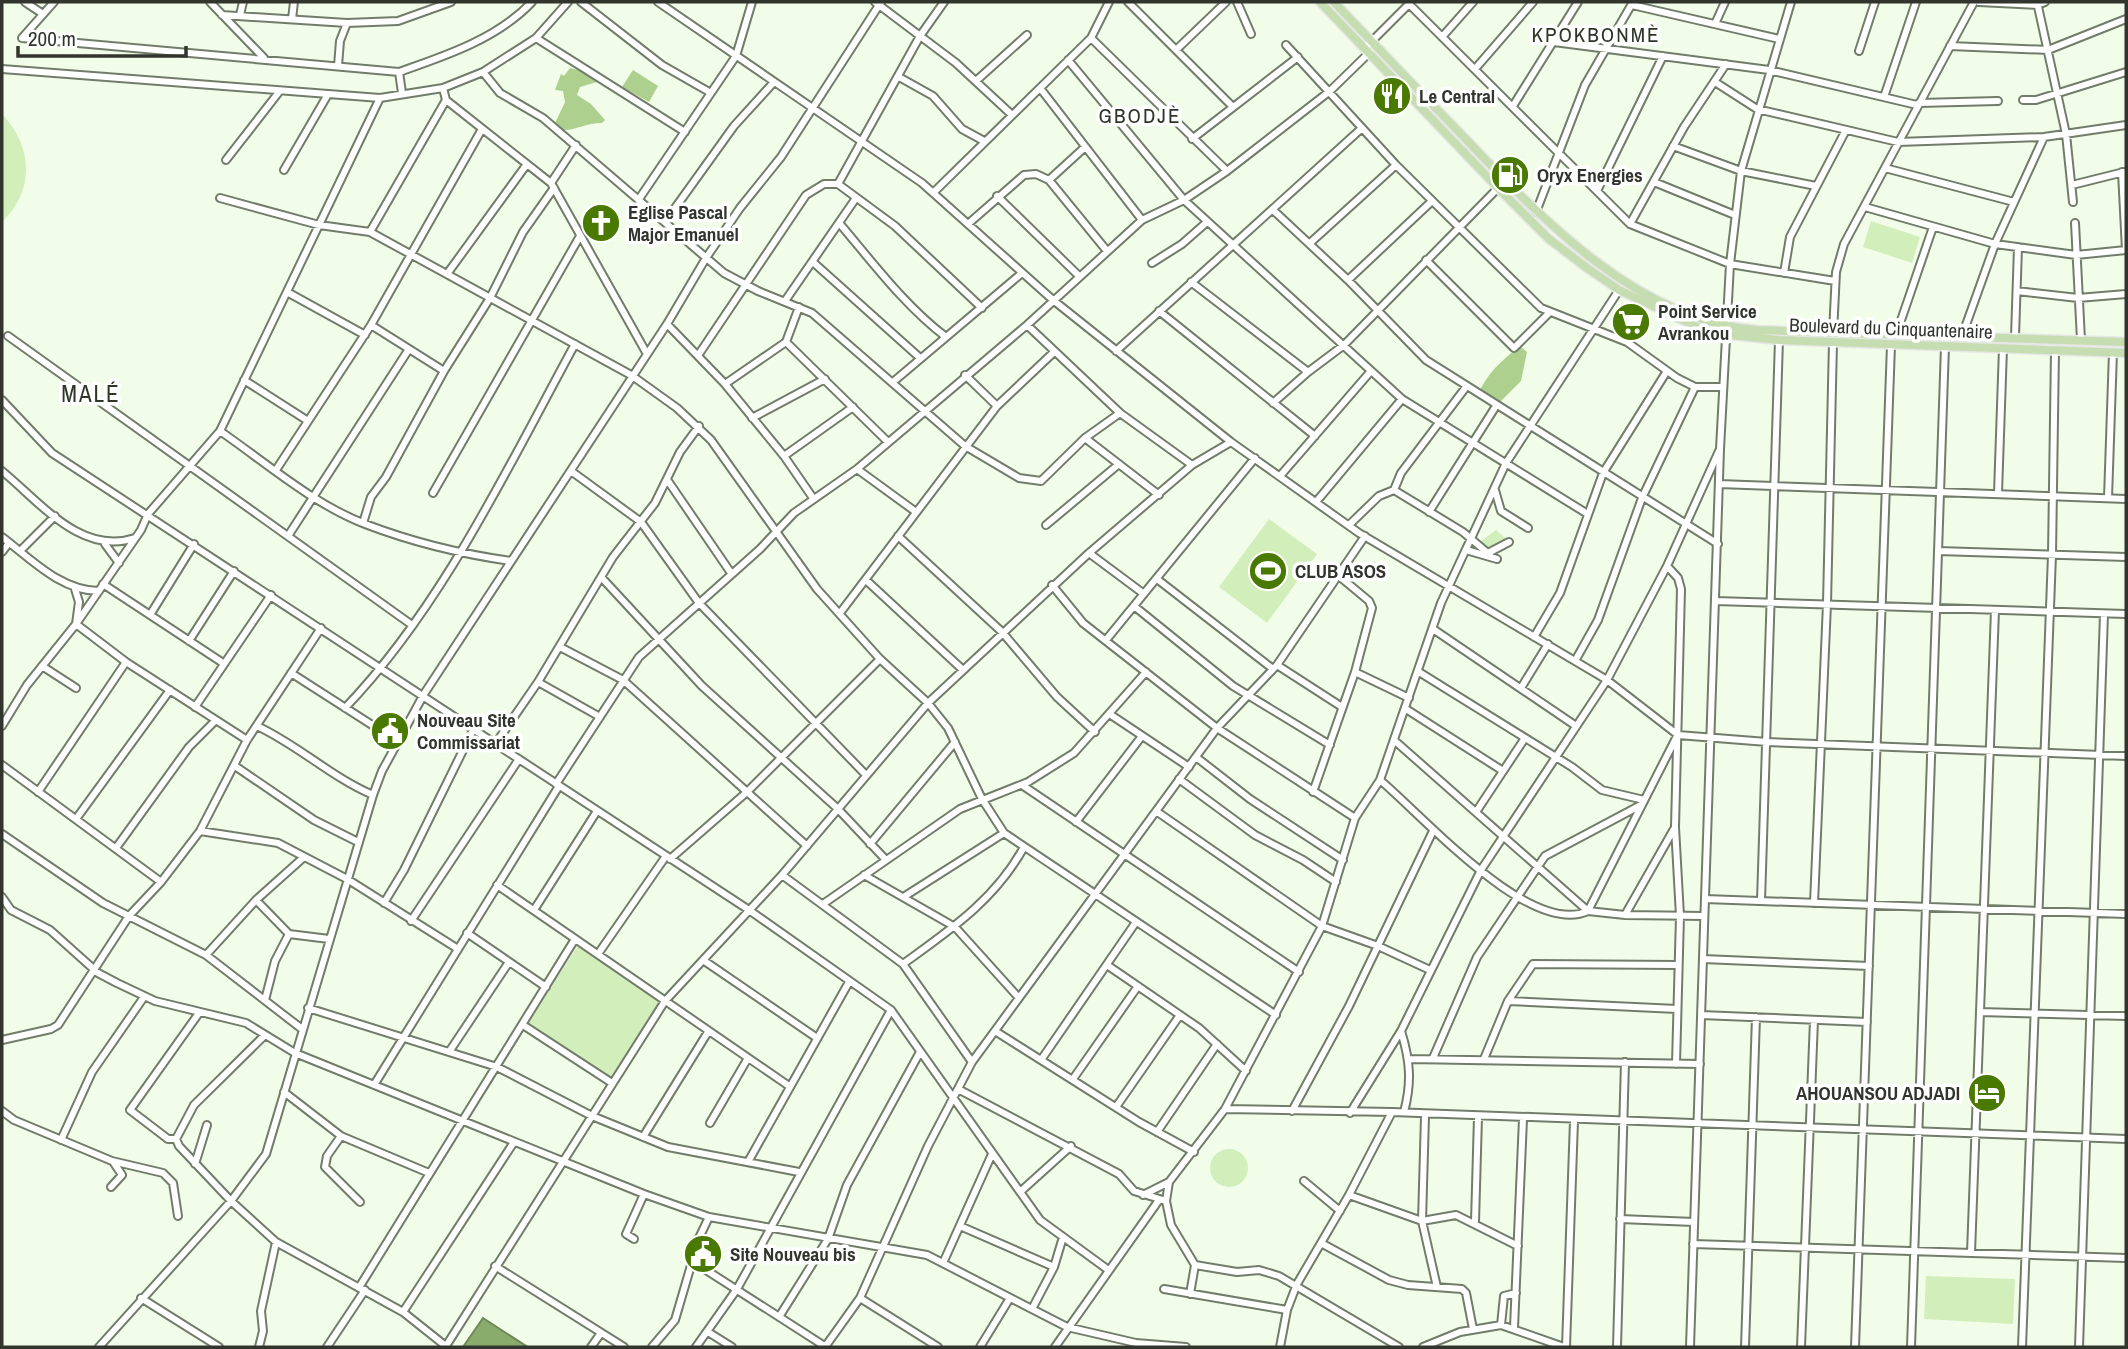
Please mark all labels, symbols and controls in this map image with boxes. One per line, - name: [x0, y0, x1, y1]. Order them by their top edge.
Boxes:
- scale bar: [18, 14, 186, 58]
- district label: KPOKBONMÈ: [1531, 20, 1661, 49]
- text: 200 m: [28, 24, 76, 53]
- restaurant icon: Le Central: [1371, 75, 1413, 117]
- place label: Le Central: [1419, 83, 1495, 109]
- district label: GBODJÈ: [1099, 101, 1181, 130]
- fuel station icon: Oryx Energies: [1489, 154, 1531, 196]
- place label: Oryx Energies: [1537, 162, 1643, 188]
- place label: Eglise Pascal Major Emanuel: [628, 199, 739, 247]
- church icon: Eglise Pascal Major Emanuel: [580, 202, 622, 244]
- place label: Point Service Avrankou: [1658, 298, 1757, 346]
- supermarket icon: Point Service Avrankou: [1610, 301, 1652, 343]
- street label: Boulevard du Cinquantenaire: [1789, 311, 1993, 345]
- district label: MALÉ: [61, 378, 121, 409]
- sports icon: CLUB ASOS: [1247, 550, 1289, 592]
- place label: CLUB ASOS: [1295, 558, 1386, 584]
- place label: Nouveau Site Commissariat: [417, 707, 520, 755]
- public building icon: Nouveau Site Commissariat: [369, 710, 411, 752]
- hotel icon: AHOUANSOU ADJADI: [1966, 1072, 2008, 1114]
- place label: AHOUANSOU ADJADI: [1796, 1080, 1960, 1106]
- public building icon: Site Nouveau bis: [682, 1233, 724, 1275]
- place label: Site Nouveau bis: [730, 1241, 856, 1267]

